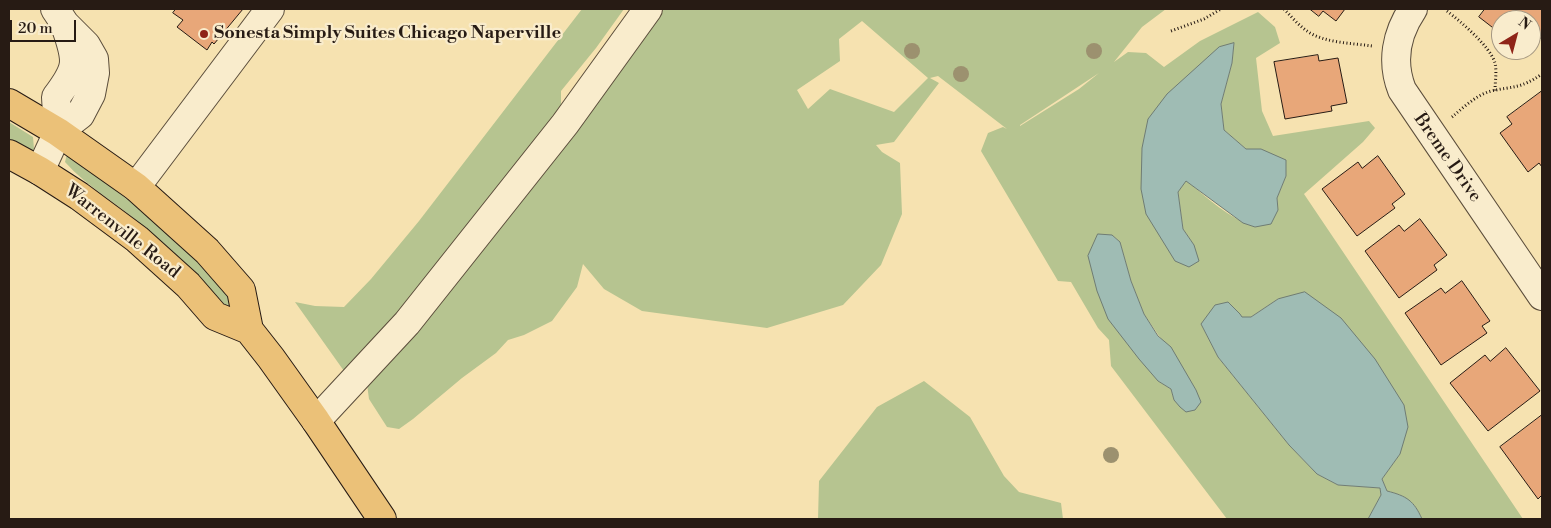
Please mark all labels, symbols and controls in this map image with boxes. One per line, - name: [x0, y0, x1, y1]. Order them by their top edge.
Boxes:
- scale bar: [12, 10, 79, 42]
- north arrow: [1491, 10, 1541, 60]
- text: N: [1515, 13, 1534, 34]
- text: 20 m: [18, 19, 53, 38]
- place label: Sonesta Simply Suites Chicago Naperville: [214, 23, 561, 45]
- marker: Sonesta Simply Suites Chicago Naperville: [198, 28, 210, 40]
- street label: Breme Drive: [1408, 109, 1486, 207]
- street label: Warrenville Road: [60, 180, 184, 284]

